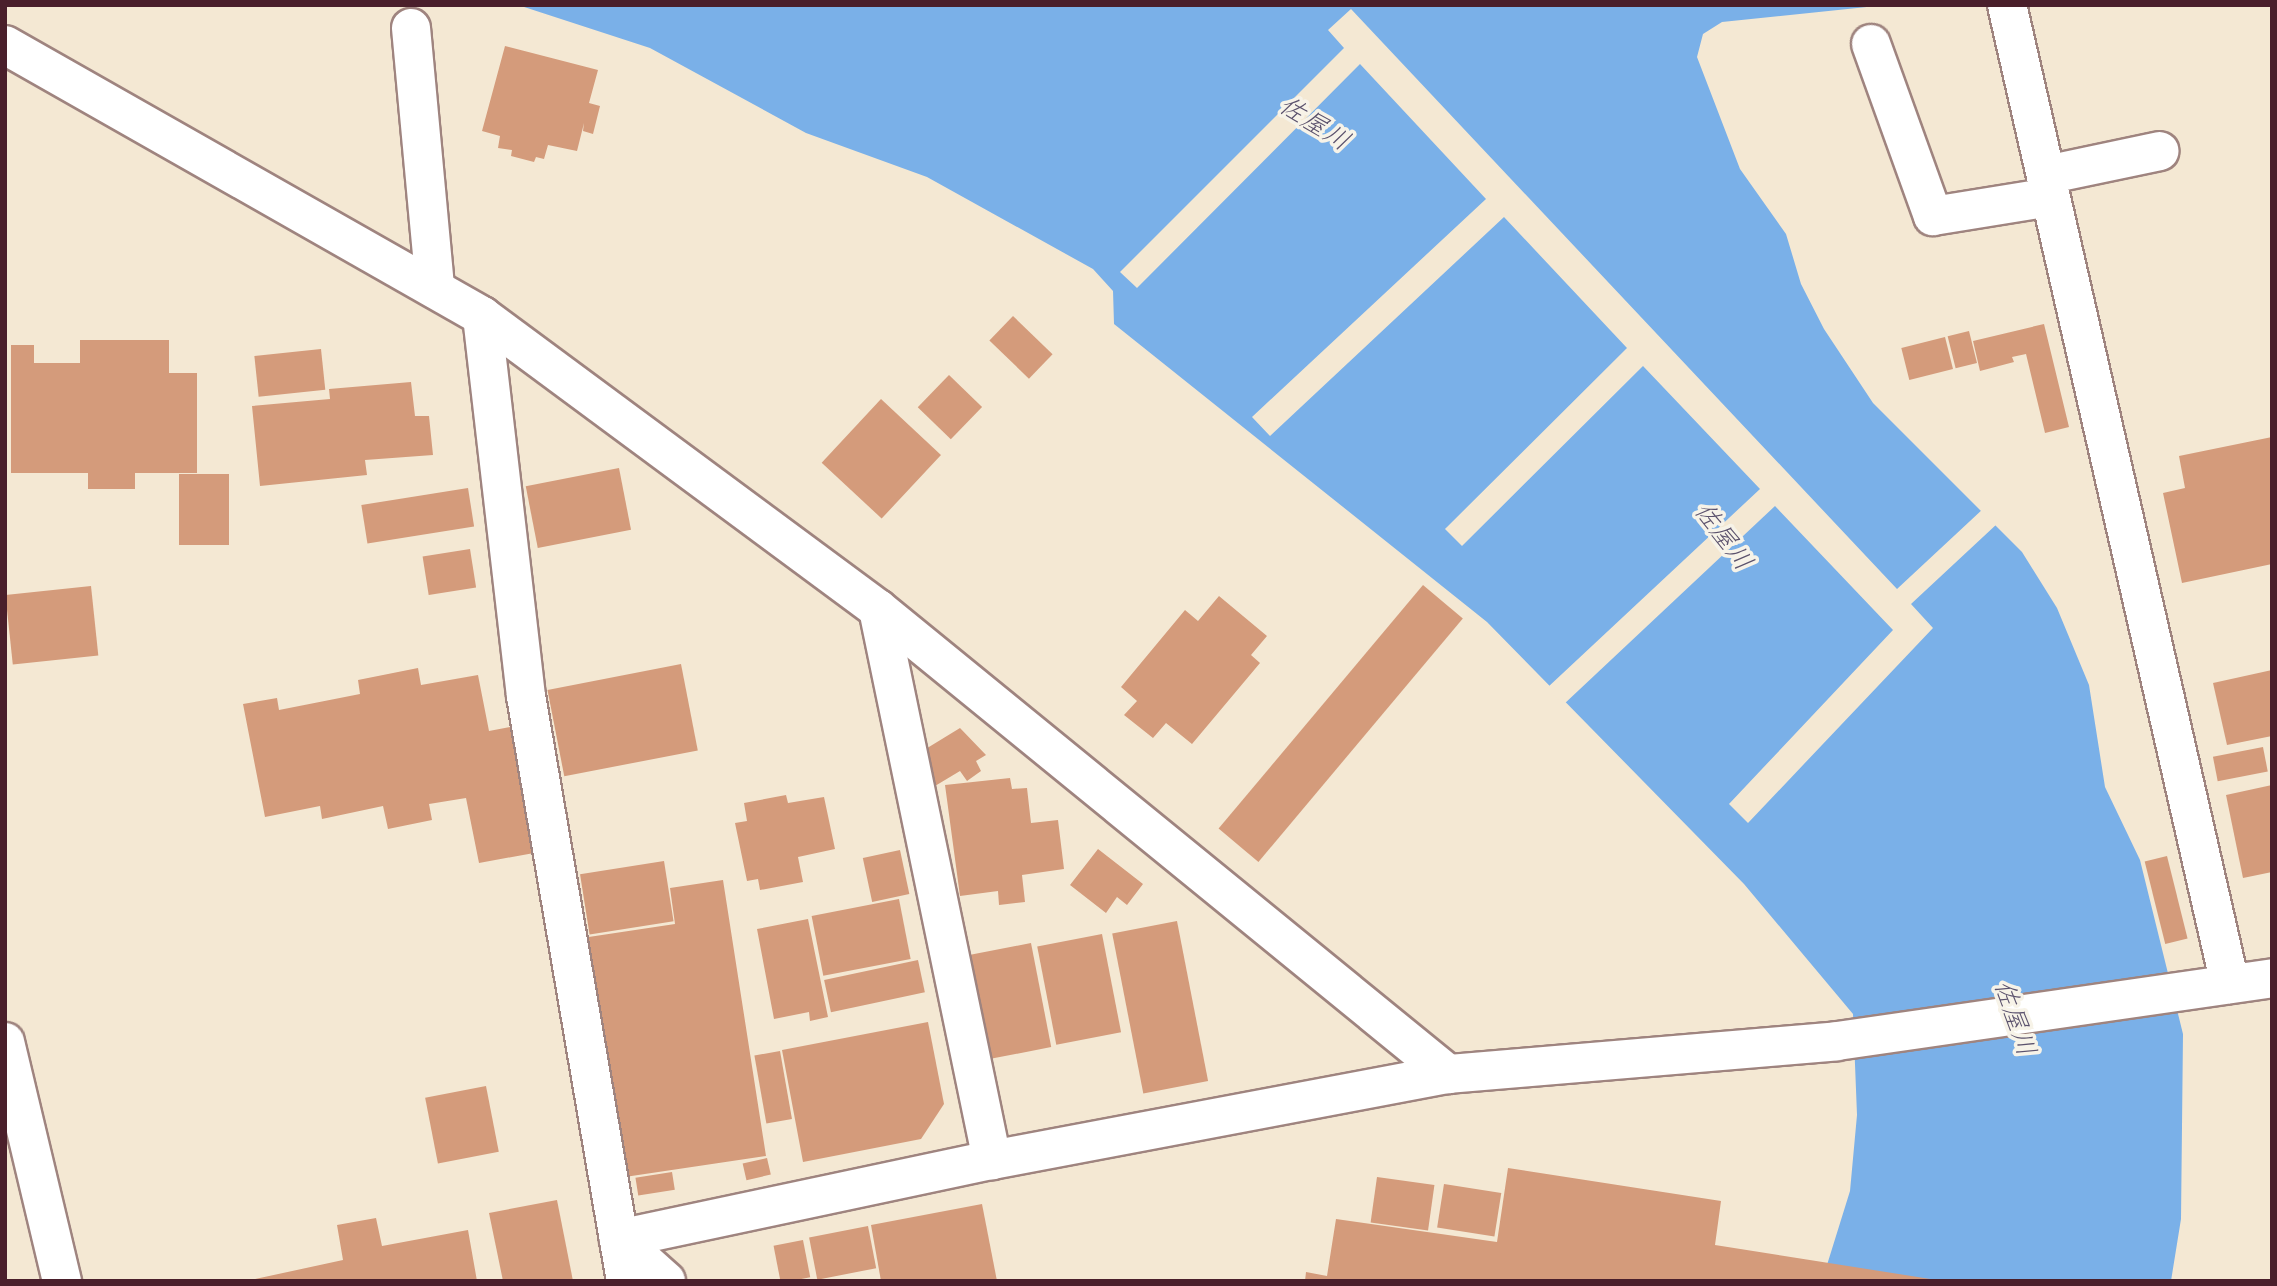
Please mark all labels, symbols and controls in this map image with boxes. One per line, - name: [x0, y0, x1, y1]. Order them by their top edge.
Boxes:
- water label: 佐屋川: [1272, 92, 1354, 160]
- water label: 佐屋川: [1685, 497, 1757, 579]
- water label: 佐屋川: [1985, 977, 2039, 1061]

